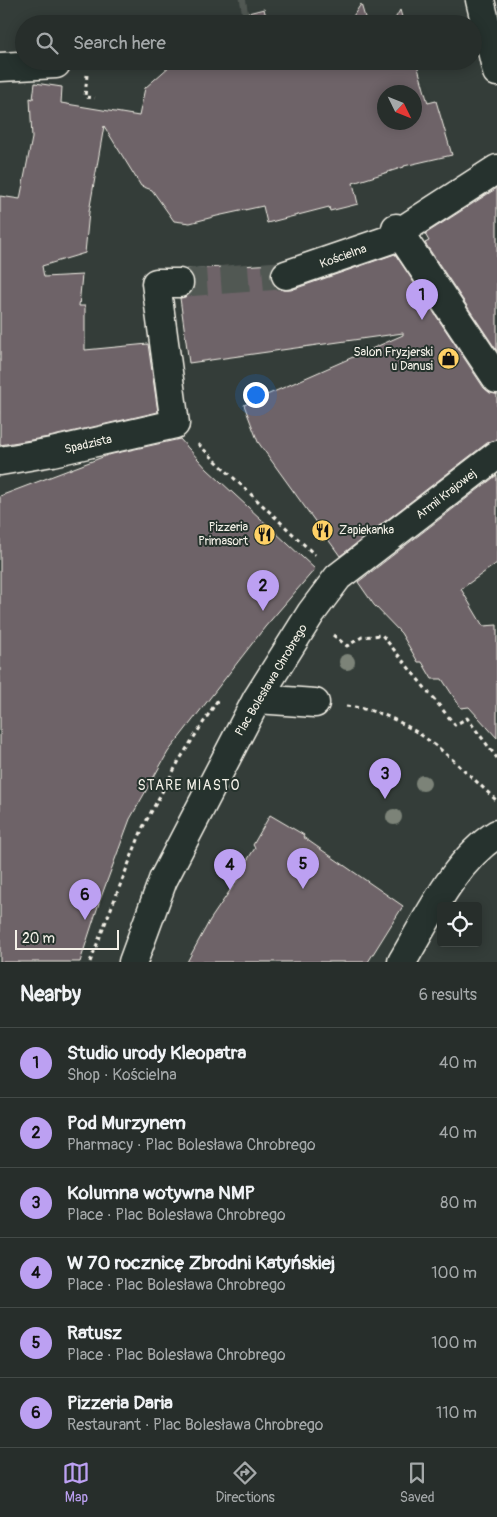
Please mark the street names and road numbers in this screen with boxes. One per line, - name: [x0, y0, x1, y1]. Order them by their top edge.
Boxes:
- street label: Kościelna: [318, 241, 369, 272]
- street label: Spadzista: [63, 432, 114, 457]
- street label: Armii Krajowej: [413, 466, 480, 523]
- street label: Plac Bolesława Chrobrego: [232, 621, 311, 739]

